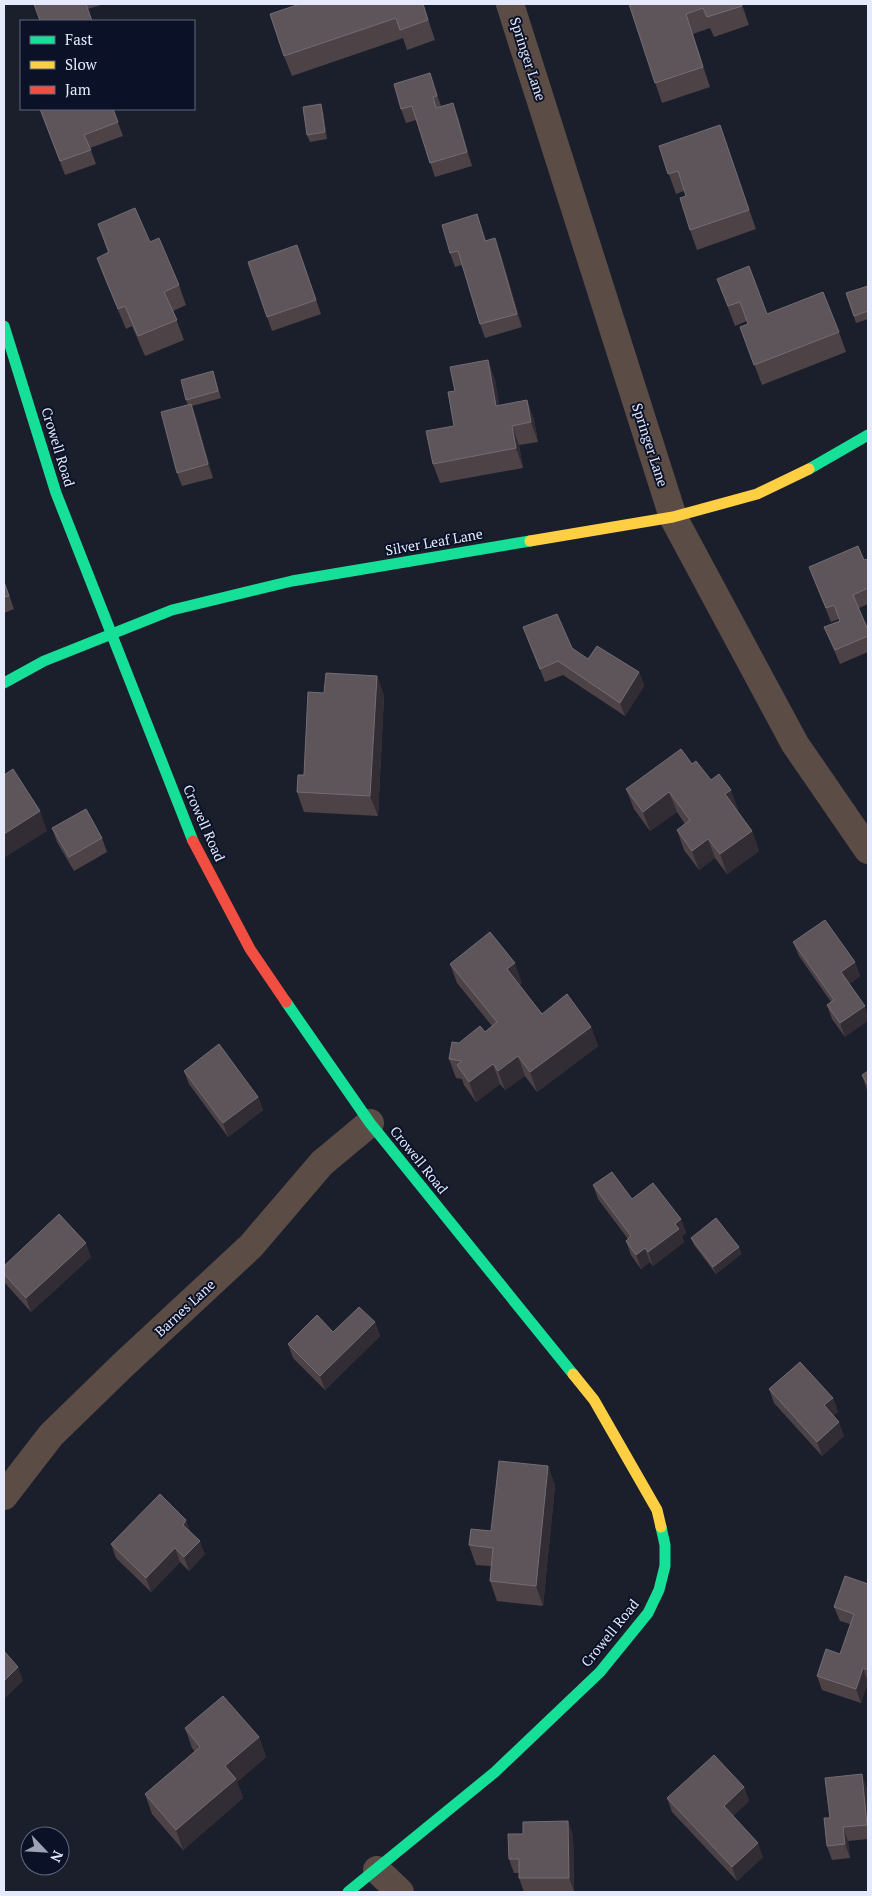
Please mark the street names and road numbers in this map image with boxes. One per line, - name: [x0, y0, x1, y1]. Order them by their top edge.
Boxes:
- street label: Springer Lane: [506, 15, 551, 103]
- street label: Springer Lane: [628, 401, 673, 489]
- street label: Crowell Road: [37, 405, 80, 489]
- street label: Silver Leaf Lane: [384, 524, 484, 559]
- street label: Crowell Road: [179, 781, 230, 864]
- street label: Crowell Road: [386, 1122, 453, 1198]
- street label: Barnes Lane: [150, 1275, 219, 1340]
- street label: Crowell Road: [576, 1595, 643, 1671]

